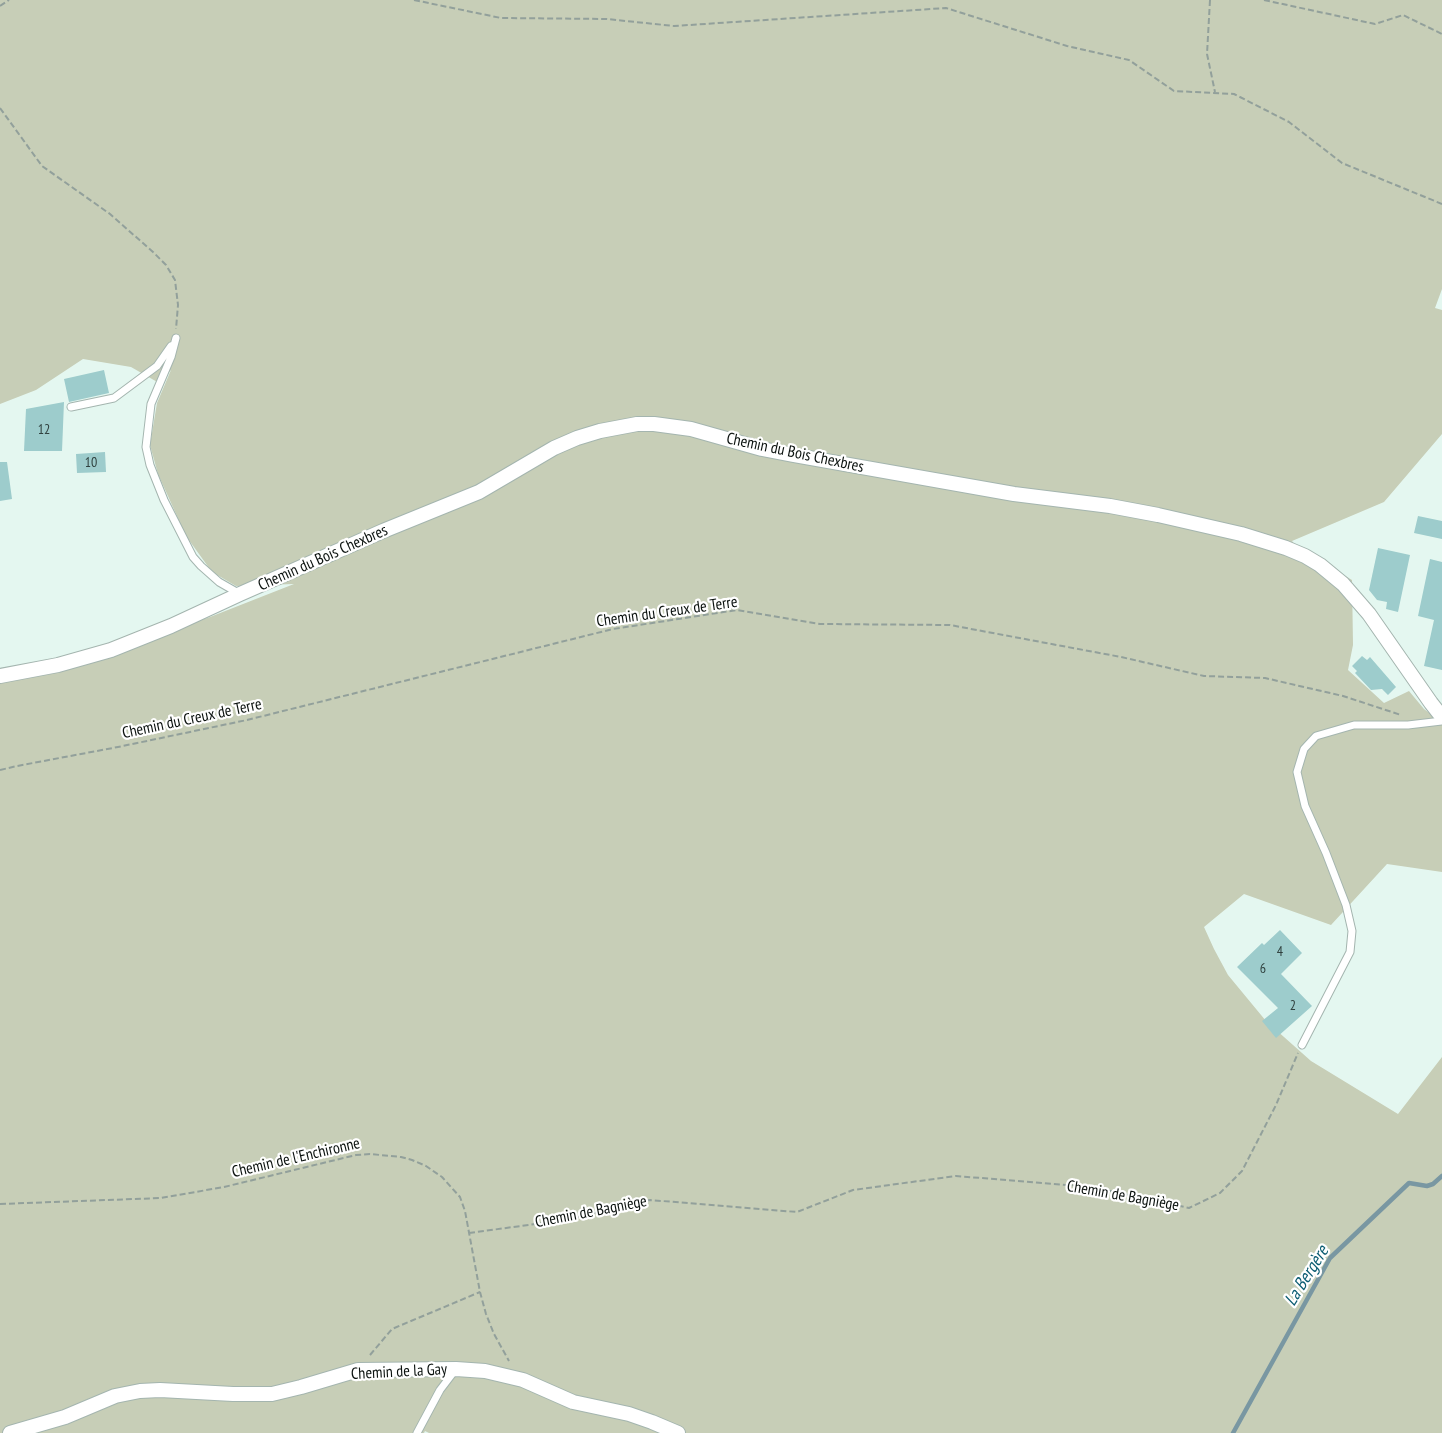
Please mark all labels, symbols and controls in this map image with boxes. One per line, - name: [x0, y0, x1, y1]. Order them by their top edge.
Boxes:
- house number: 12: [38, 422, 50, 438]
- street label: Chemin du Bois Chexbres: [725, 429, 865, 477]
- house number: 10: [85, 455, 97, 471]
- street label: Chemin du Bois Chexbres: [255, 521, 391, 595]
- street label: Chemin du Creux de Terre: [595, 593, 739, 631]
- street label: Chemin du Creux de Terre: [121, 695, 263, 743]
- house number: 4: [1277, 944, 1283, 960]
- house number: 6: [1260, 961, 1266, 977]
- house number: 2: [1290, 998, 1296, 1014]
- street label: Chemin de l'Enchironne: [230, 1134, 362, 1182]
- street label: Chemin de Bagniège: [1065, 1177, 1181, 1215]
- street label: Chemin de Bagniège: [533, 1192, 649, 1232]
- water label: La Bergère: [1280, 1242, 1334, 1310]
- street label: Chemin de la Gay: [351, 1360, 447, 1384]

